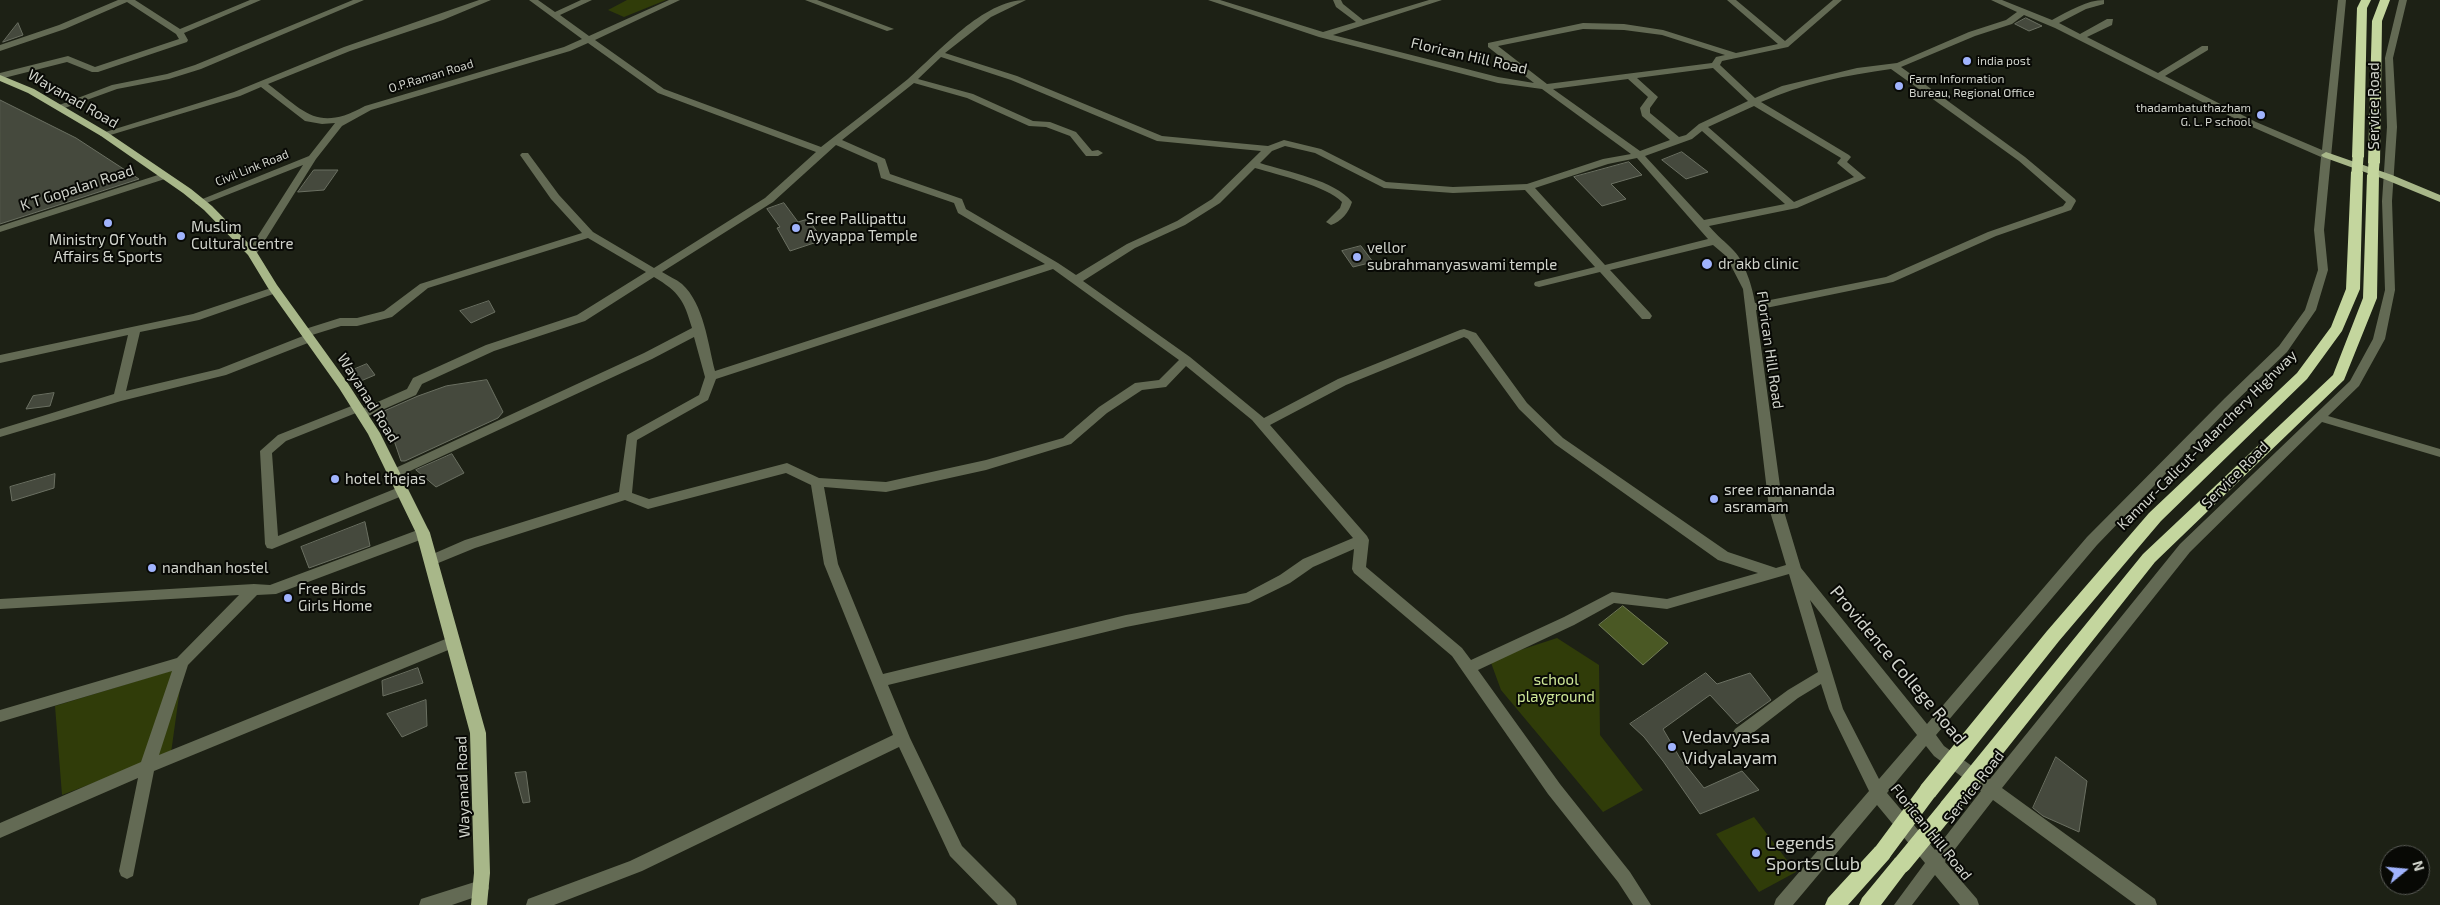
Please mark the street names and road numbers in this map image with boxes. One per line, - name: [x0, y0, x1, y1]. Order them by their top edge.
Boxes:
- street label: Florican Hill Road: [1409, 34, 1529, 78]
- street label: O.P.Raman Road: [387, 56, 475, 96]
- street label: Service Road: [2365, 62, 2383, 150]
- street label: Wayanad Road: [24, 66, 122, 132]
- street label: Civil Link Road: [213, 147, 291, 189]
- street label: K T Gopalan Road: [18, 161, 136, 215]
- street label: Florican Hill Road: [1753, 290, 1787, 410]
- street label: Kannur-Calicut-Valanchery Highway: [2113, 346, 2301, 534]
- street label: Wayanad Road: [333, 350, 403, 446]
- street label: Service Road: [2198, 438, 2272, 512]
- street label: Providence College Road: [1825, 581, 1971, 749]
- street label: Wayanad Road: [452, 736, 474, 838]
- street label: Service Road: [1940, 747, 2008, 827]
- street label: Florican Hill Road: [1887, 780, 1975, 884]

